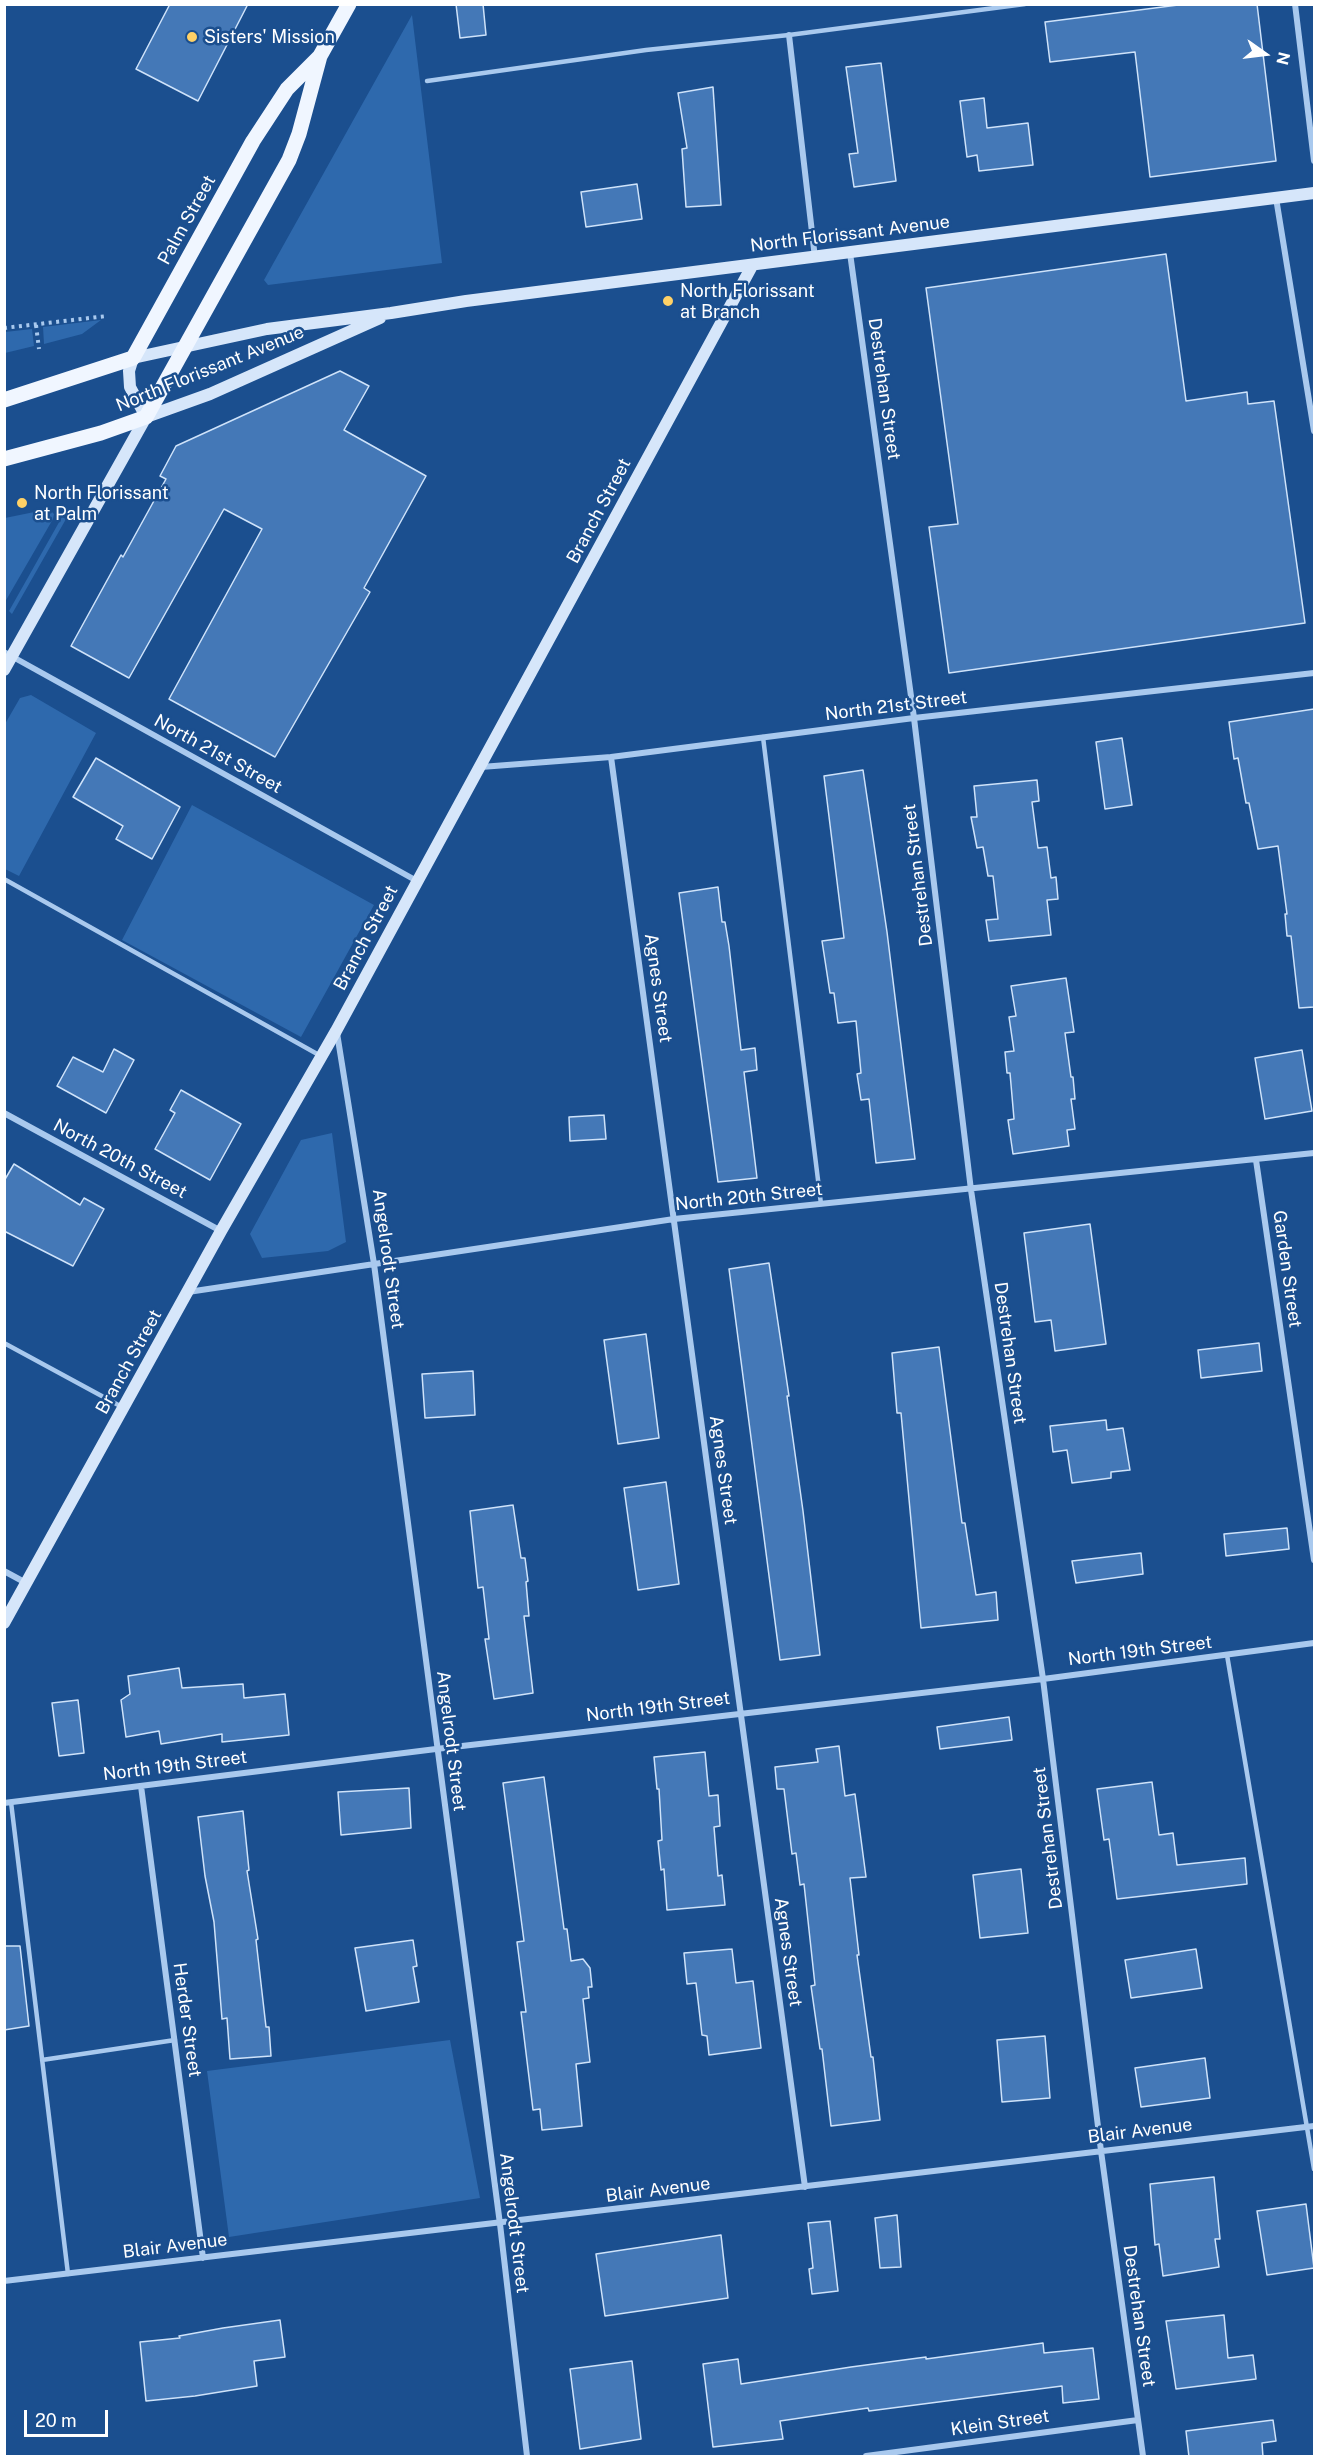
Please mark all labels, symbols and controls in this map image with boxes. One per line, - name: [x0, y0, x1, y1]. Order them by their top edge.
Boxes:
- north arrow: [1235, 24, 1295, 84]
- place label: Sisters' Mission: [204, 26, 335, 48]
- marker: Sisters' Mission: [185, 30, 199, 44]
- text: N: [1272, 50, 1294, 67]
- street label: Palm Street: [154, 171, 220, 269]
- street label: North Florissant Avenue: [749, 211, 951, 257]
- place label: North Florissant at Branch: [680, 280, 815, 322]
- marker: North Florissant at Branch: [661, 294, 675, 308]
- street label: Destrehan Street: [863, 317, 905, 461]
- street label: North Florissant Avenue: [113, 321, 307, 417]
- street label: Branch Street: [562, 455, 636, 567]
- place label: North Florissant at Palm: [34, 482, 169, 524]
- marker: North Florissant at Palm: [15, 496, 29, 510]
- street label: North 21st Street: [824, 687, 968, 725]
- street label: North 21st Street: [150, 710, 286, 798]
- street label: Destrehan Street: [899, 803, 937, 947]
- street label: Branch Street: [329, 882, 403, 994]
- street label: Agnes Street: [640, 932, 676, 1044]
- street label: North 20th Street: [49, 1115, 191, 1203]
- street label: North 20th Street: [674, 1179, 824, 1215]
- street label: Angelrodt Street: [367, 1187, 409, 1331]
- street label: Garden Street: [1268, 1209, 1306, 1329]
- street label: Destrehan Street: [989, 1281, 1031, 1425]
- street label: Branch Street: [91, 1306, 167, 1418]
- street label: Agnes Street: [705, 1414, 741, 1526]
- street label: North 19th Street: [1067, 1631, 1213, 1671]
- street label: Angelrodt Street: [432, 1670, 470, 1812]
- street label: North 19th Street: [585, 1687, 731, 1727]
- street label: North 19th Street: [102, 1746, 248, 1786]
- street label: Destrehan Street: [1029, 1766, 1067, 1910]
- street label: Agnes Street: [770, 1896, 806, 2008]
- street label: Herder Street: [168, 1961, 206, 2079]
- street label: Blair Avenue: [1086, 2114, 1194, 2148]
- street label: Angelrodt Street: [495, 2152, 533, 2294]
- street label: Blair Avenue: [604, 2173, 712, 2207]
- street label: Blair Avenue: [121, 2229, 229, 2263]
- street label: Destrehan Street: [1118, 2244, 1160, 2388]
- scale bar: [27, 2398, 111, 2436]
- street label: Klein Street: [949, 2405, 1051, 2441]
- text: 20 m: [35, 2410, 77, 2431]

